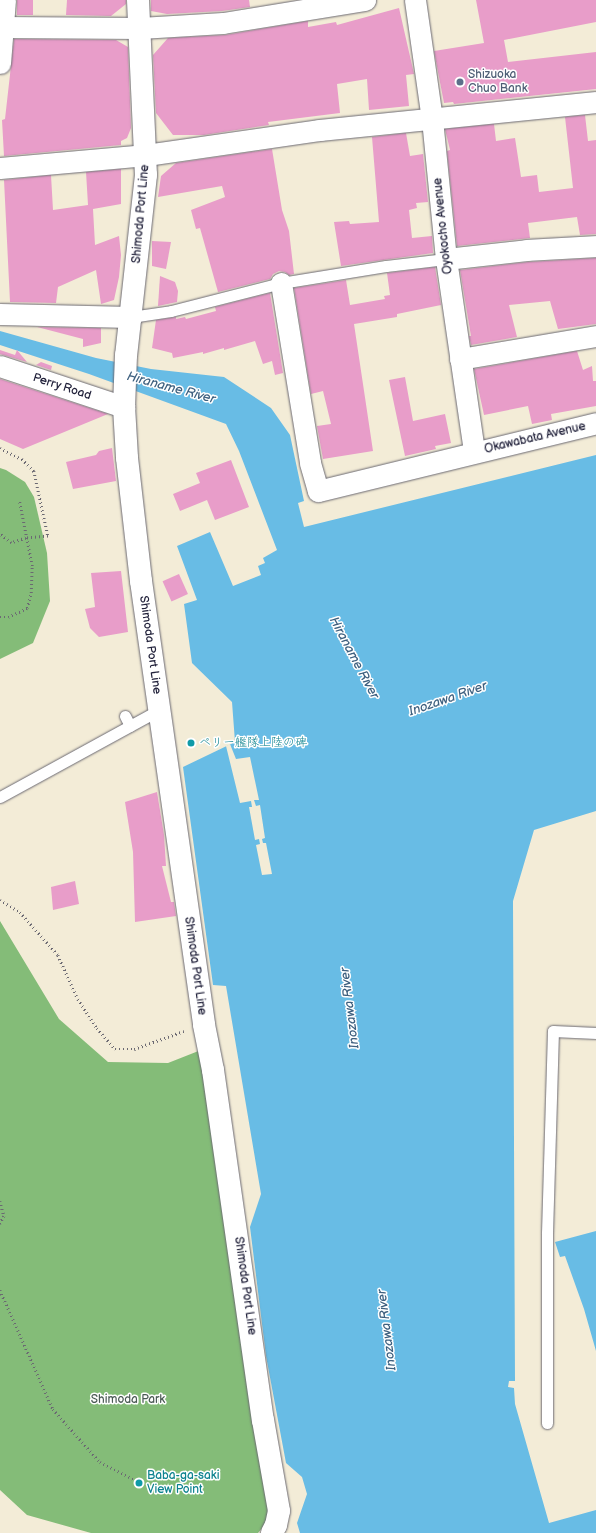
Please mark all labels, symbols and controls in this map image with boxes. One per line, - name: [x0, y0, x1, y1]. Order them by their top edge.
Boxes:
- place label: Shizuoka Chuo Bank: [468, 68, 528, 96]
- marker: Shizuoka Chuo Bank: [455, 77, 465, 87]
- street label: Shimoda Port Line: [130, 164, 152, 264]
- street label: Oyokocho Avenue: [431, 177, 455, 275]
- water label: Hiraname River: [125, 369, 217, 407]
- street label: Perry Road: [31, 371, 93, 403]
- street label: Okawabata Avenue: [483, 419, 587, 457]
- street label: Shimoda Port Line: [136, 595, 164, 695]
- water label: Hiraname River: [326, 614, 382, 702]
- water label: Inozawa River: [407, 678, 489, 720]
- place label: ペリー艦隊上陸の碑: [199, 736, 307, 750]
- marker: ペリー艦隊上陸の碑: [186, 738, 196, 748]
- street label: Shimoda Port Line: [181, 916, 209, 1016]
- water label: Inozawa River: [337, 967, 363, 1049]
- street label: Shimoda Port Line: [231, 1236, 259, 1336]
- water label: Inozawa River: [374, 1289, 400, 1371]
- park label: Shimoda Park: [91, 1393, 165, 1407]
- place label: Baba-ga-saki View Point: [147, 1469, 220, 1497]
- marker: Baba-ga-saki View Point: [134, 1478, 144, 1488]

